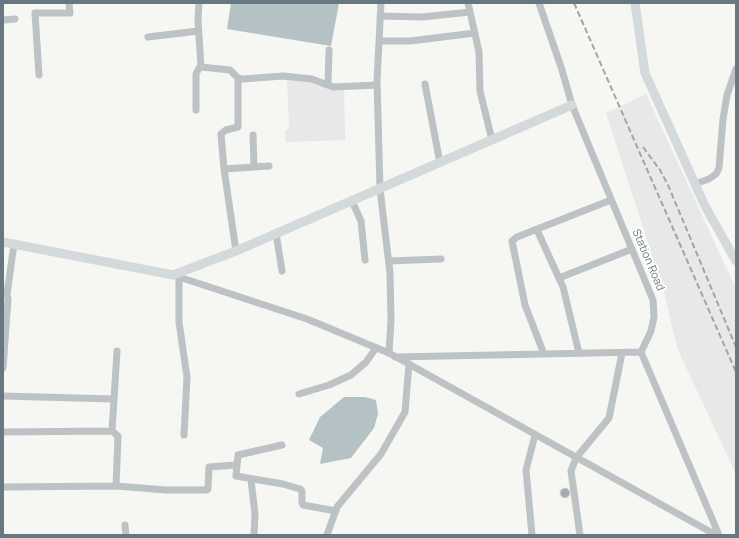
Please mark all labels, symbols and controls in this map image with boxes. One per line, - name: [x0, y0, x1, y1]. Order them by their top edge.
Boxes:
- street label: Station Road: [629, 227, 667, 293]

